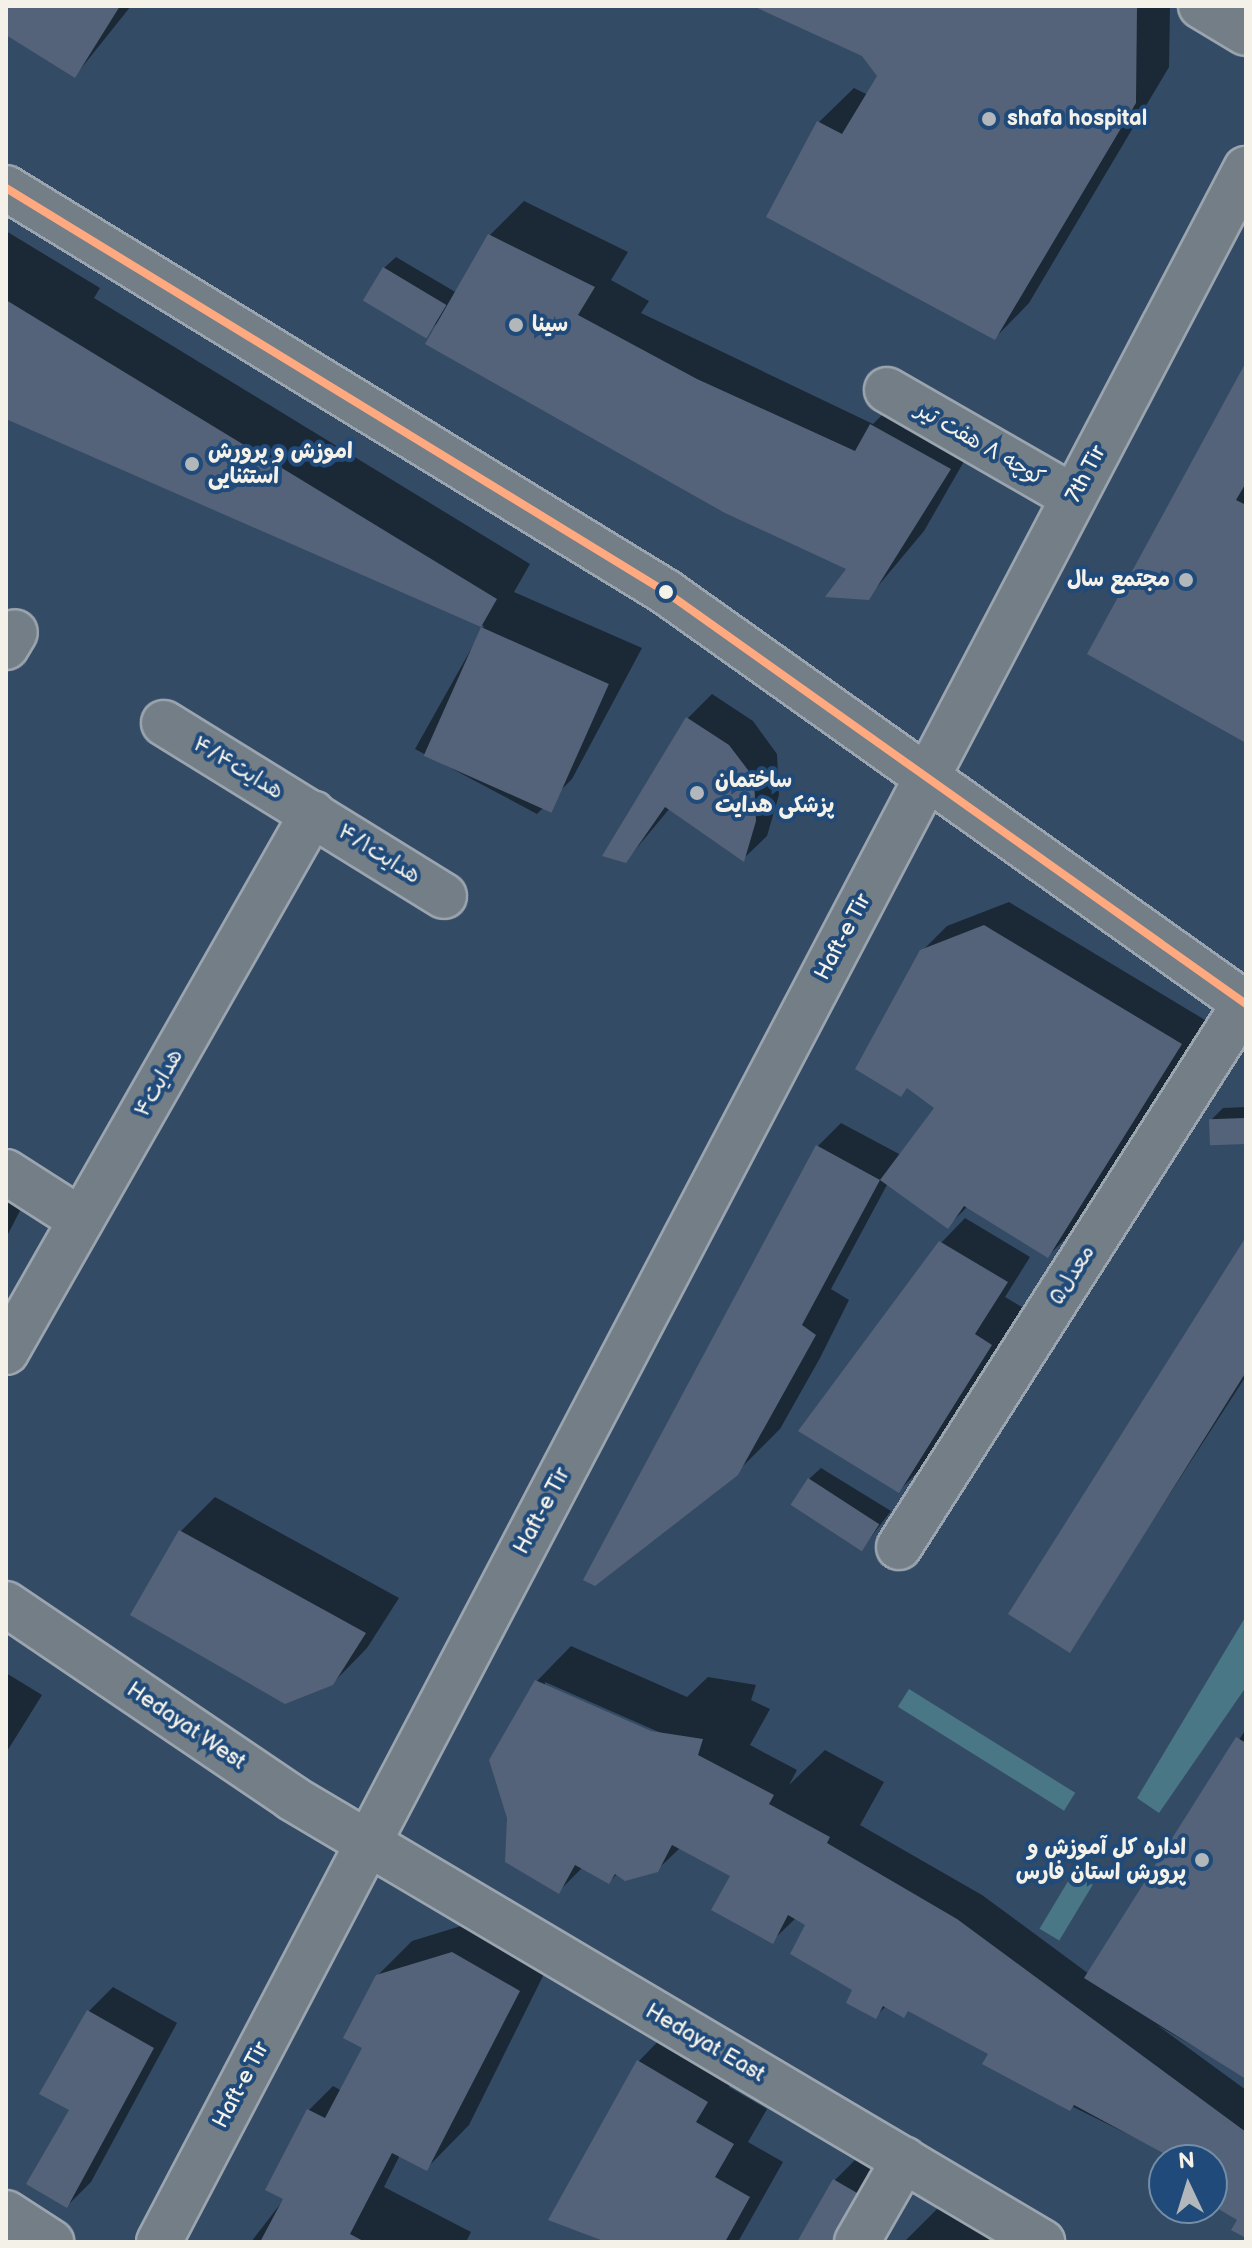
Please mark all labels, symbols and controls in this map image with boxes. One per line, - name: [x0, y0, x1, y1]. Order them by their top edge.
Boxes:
- place label: shafa hospital: [1007, 106, 1147, 132]
- marker: shafa hospital: [978, 108, 1000, 130]
- place label: سینا: [532, 312, 568, 338]
- marker: سینا: [507, 316, 525, 334]
- street label: کوچه ۸ هفت تیر: [911, 396, 1049, 492]
- place label: اموزش و پرورش استثنایی: [208, 438, 353, 490]
- street label: 7th Tir: [1060, 441, 1112, 507]
- marker: اموزش و پرورش استثنایی: [183, 455, 201, 473]
- place label: مجتمع سال: [1067, 567, 1170, 593]
- marker: مجتمع سال: [1177, 571, 1195, 589]
- unlabelled marker: [658, 584, 674, 600]
- street label: هدایت۴/۴: [188, 731, 288, 805]
- place label: ساختمان پزشکی هدایت: [715, 767, 834, 818]
- marker: ساختمان پزشکی هدایت: [686, 782, 708, 804]
- street label: هدایت۴/۱: [333, 818, 425, 890]
- street label: Haft-e Tir: [809, 889, 877, 985]
- street label: هدایت۴: [129, 1044, 189, 1122]
- street label: معدل۵: [1043, 1240, 1101, 1310]
- street label: Haft-e Tir: [508, 1463, 576, 1559]
- street label: Hedayat West: [121, 1676, 251, 1776]
- place label: اداره کل آموزش و پرورش استان فارس: [1016, 1834, 1186, 1886]
- marker: اداره کل آموزش و پرورش استان فارس: [1193, 1851, 1211, 1869]
- street label: Hedayat East: [641, 1998, 769, 2088]
- street label: Haft-e Tir: [207, 2037, 275, 2133]
- north arrow: [1148, 2144, 1228, 2224]
- text: N: [1177, 2148, 1196, 2176]

